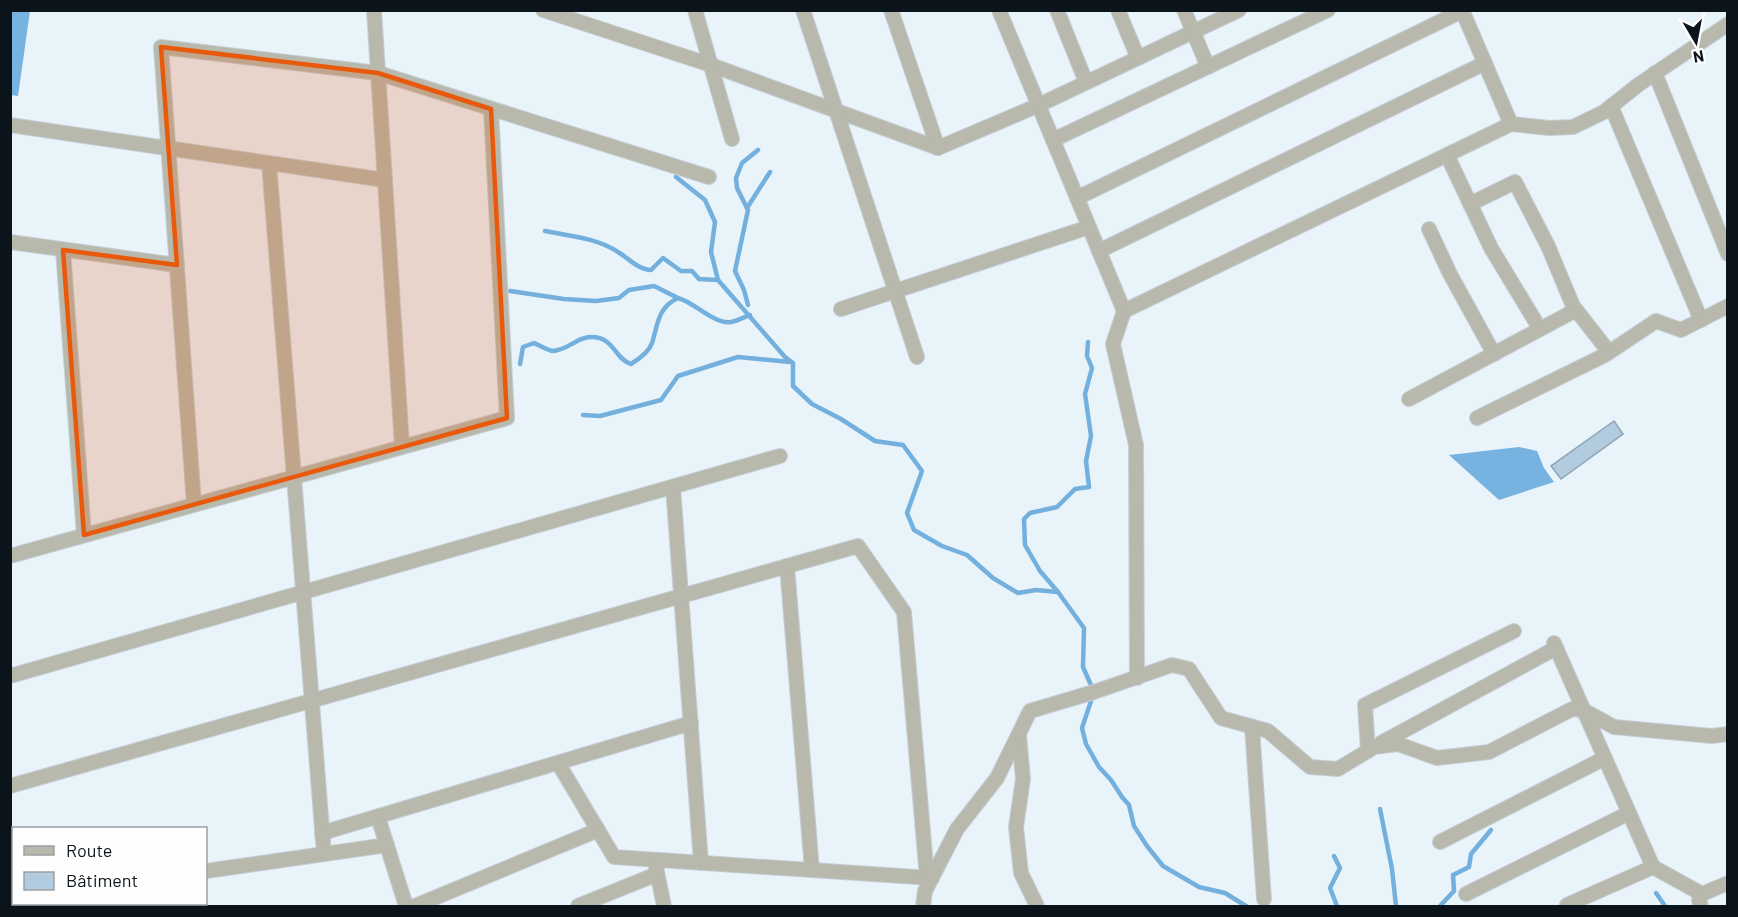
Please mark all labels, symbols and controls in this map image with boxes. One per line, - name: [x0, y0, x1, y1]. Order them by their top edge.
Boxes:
- north arrow: [1666, 12, 1726, 72]
- text: N: [1692, 47, 1706, 68]
- legend: [12, 827, 207, 905]
- text: Route: [66, 839, 112, 861]
- text: Bâtiment: [66, 869, 138, 891]

